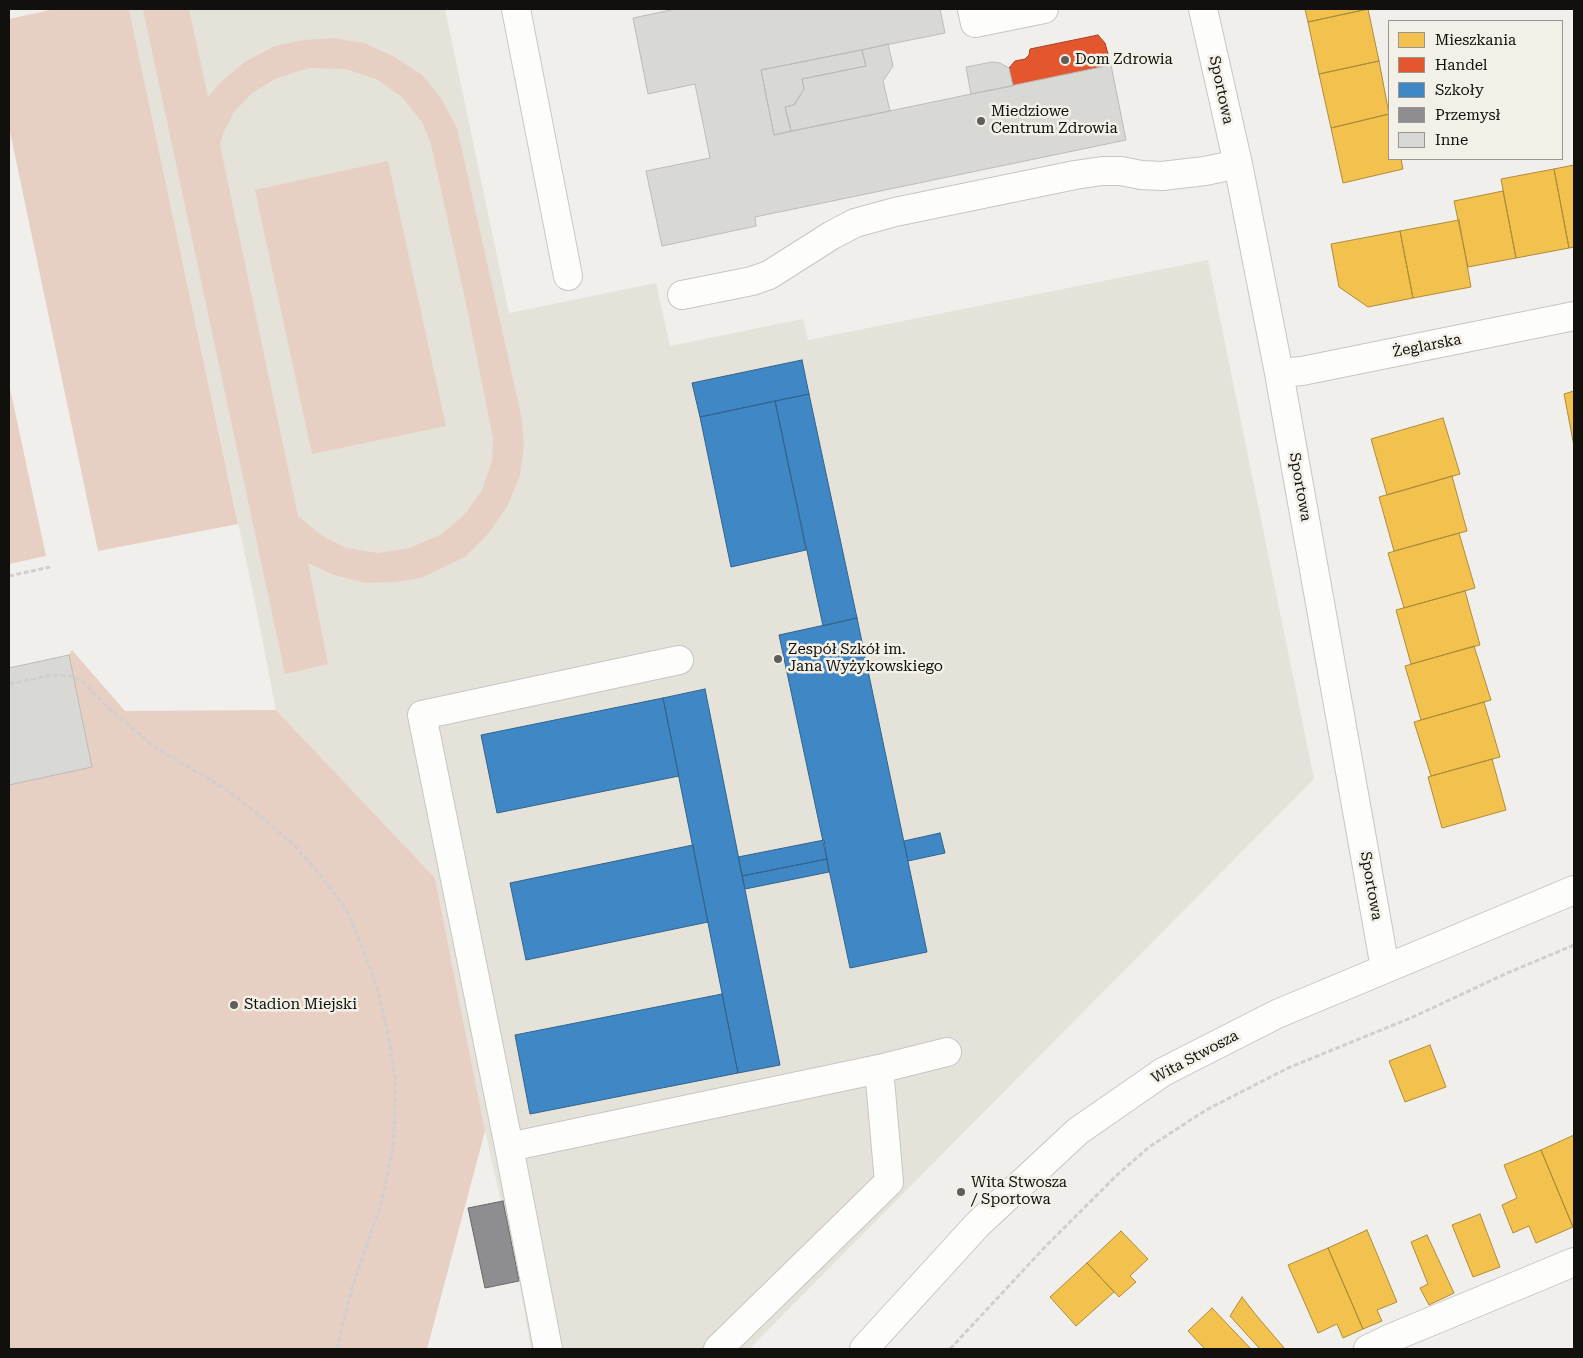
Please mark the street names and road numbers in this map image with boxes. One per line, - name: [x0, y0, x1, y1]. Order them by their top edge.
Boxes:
- street label: Sportowa: [1205, 54, 1237, 126]
- street label: Żeglarska: [1391, 331, 1463, 361]
- street label: Sportowa: [1285, 451, 1315, 523]
- street label: Sportowa: [1356, 850, 1386, 922]
- street label: Wita Stwosza: [1148, 1027, 1242, 1087]

